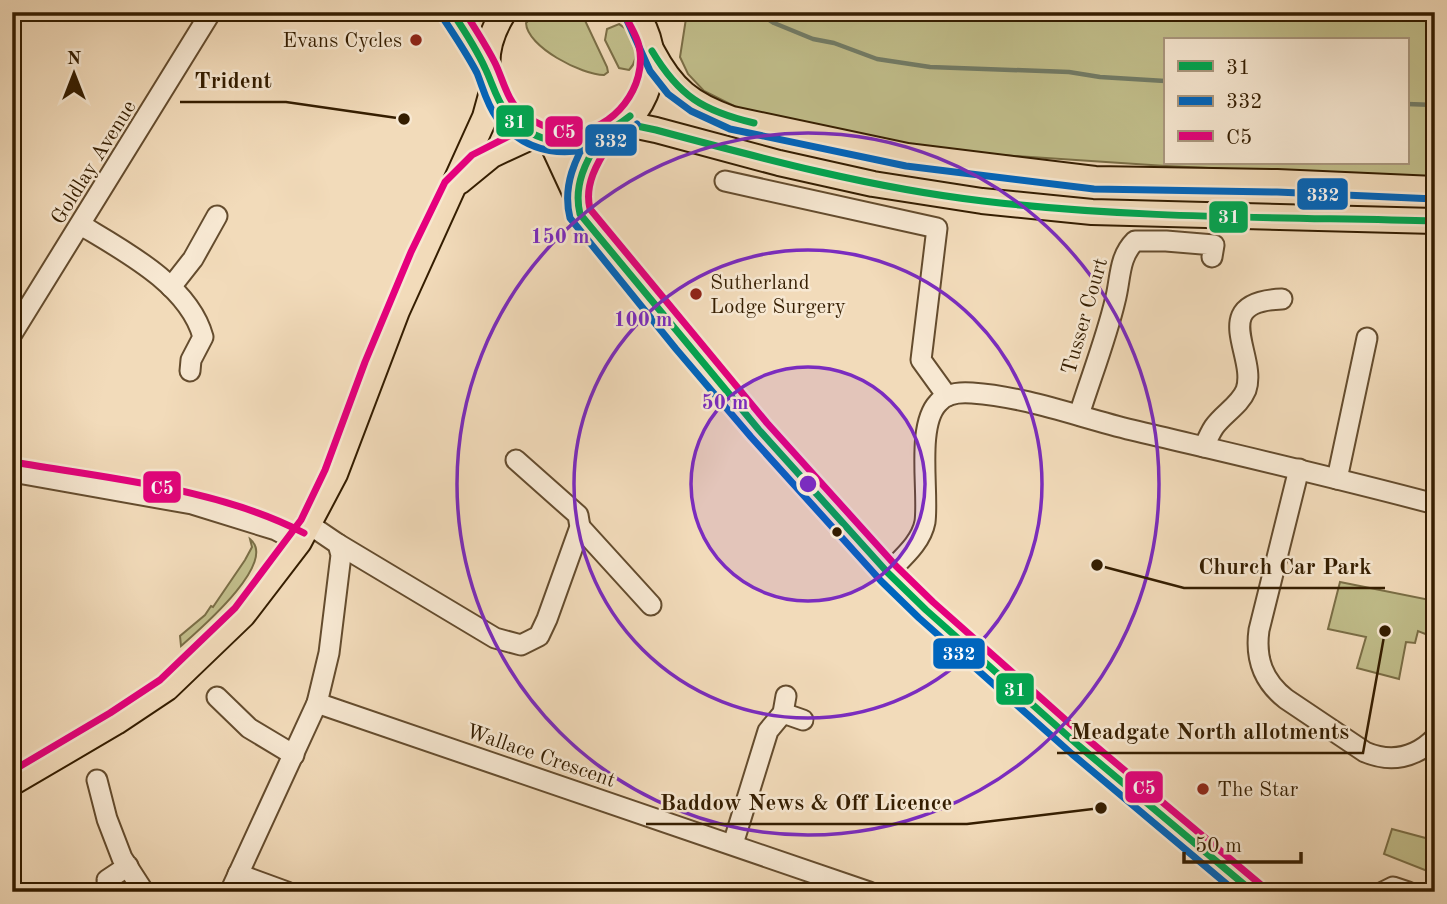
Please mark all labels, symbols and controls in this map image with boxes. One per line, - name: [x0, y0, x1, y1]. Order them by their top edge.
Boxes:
- place label: Evans Cycles: [283, 31, 402, 52]
- marker: Evans Cycles: [408, 32, 424, 48]
- north arrow: [38, 38, 108, 108]
- legend: [1164, 38, 1408, 164]
- text: N: [67, 50, 82, 69]
- callout: Trident: [180, 58, 286, 102]
- text: 31: [1226, 58, 1250, 79]
- text: Trident: [194, 70, 272, 93]
- text: 332: [1226, 92, 1263, 113]
- street label: Goldlay Avenue: [48, 97, 141, 228]
- line badge: 31: [495, 104, 535, 138]
- text: 31: [504, 114, 526, 133]
- line badge: C5: [544, 115, 584, 148]
- line badge: 332: [584, 123, 638, 157]
- text: C5: [552, 124, 576, 143]
- text: C5: [1226, 128, 1252, 149]
- text: 332: [594, 133, 628, 152]
- line badge: 332: [1296, 177, 1349, 211]
- text: 332: [1306, 187, 1340, 206]
- line badge: 31: [1208, 200, 1249, 234]
- text: 31: [1218, 209, 1240, 228]
- text: 150 m: [530, 227, 590, 248]
- street label: Tusser Court: [1059, 256, 1112, 377]
- place label: Sutherland Lodge Surgery: [710, 273, 846, 318]
- marker: Sutherland Lodge Surgery: [688, 286, 704, 302]
- text: 100 m: [613, 310, 673, 331]
- text: 50 m: [701, 393, 749, 414]
- line badge: C5: [142, 470, 182, 504]
- centre of rings: [796, 472, 820, 496]
- text: C5: [150, 480, 174, 499]
- unlabelled marker: [830, 525, 844, 539]
- callout: Church Car Park: [1184, 544, 1385, 588]
- text: Church Car Park: [1198, 556, 1372, 579]
- line badge: 332: [932, 637, 986, 670]
- text: 332: [942, 646, 976, 665]
- line badge: 31: [995, 672, 1035, 706]
- text: 31: [1004, 682, 1026, 701]
- callout: Meadgate North allotments: [1057, 709, 1363, 753]
- street label: Wallace Crescent: [463, 721, 618, 792]
- text: Meadgate North allotments: [1071, 721, 1349, 744]
- line badge: C5: [1124, 770, 1164, 804]
- callout: Baddow News & Off Licence: [646, 780, 967, 824]
- text: C5: [1132, 780, 1156, 799]
- place label: The Star: [1217, 780, 1299, 801]
- marker: The Star: [1195, 781, 1211, 797]
- text: Baddow News & Off Licence: [660, 792, 952, 815]
- scale bar: [1184, 820, 1302, 864]
- text: 50 m: [1195, 836, 1242, 857]

